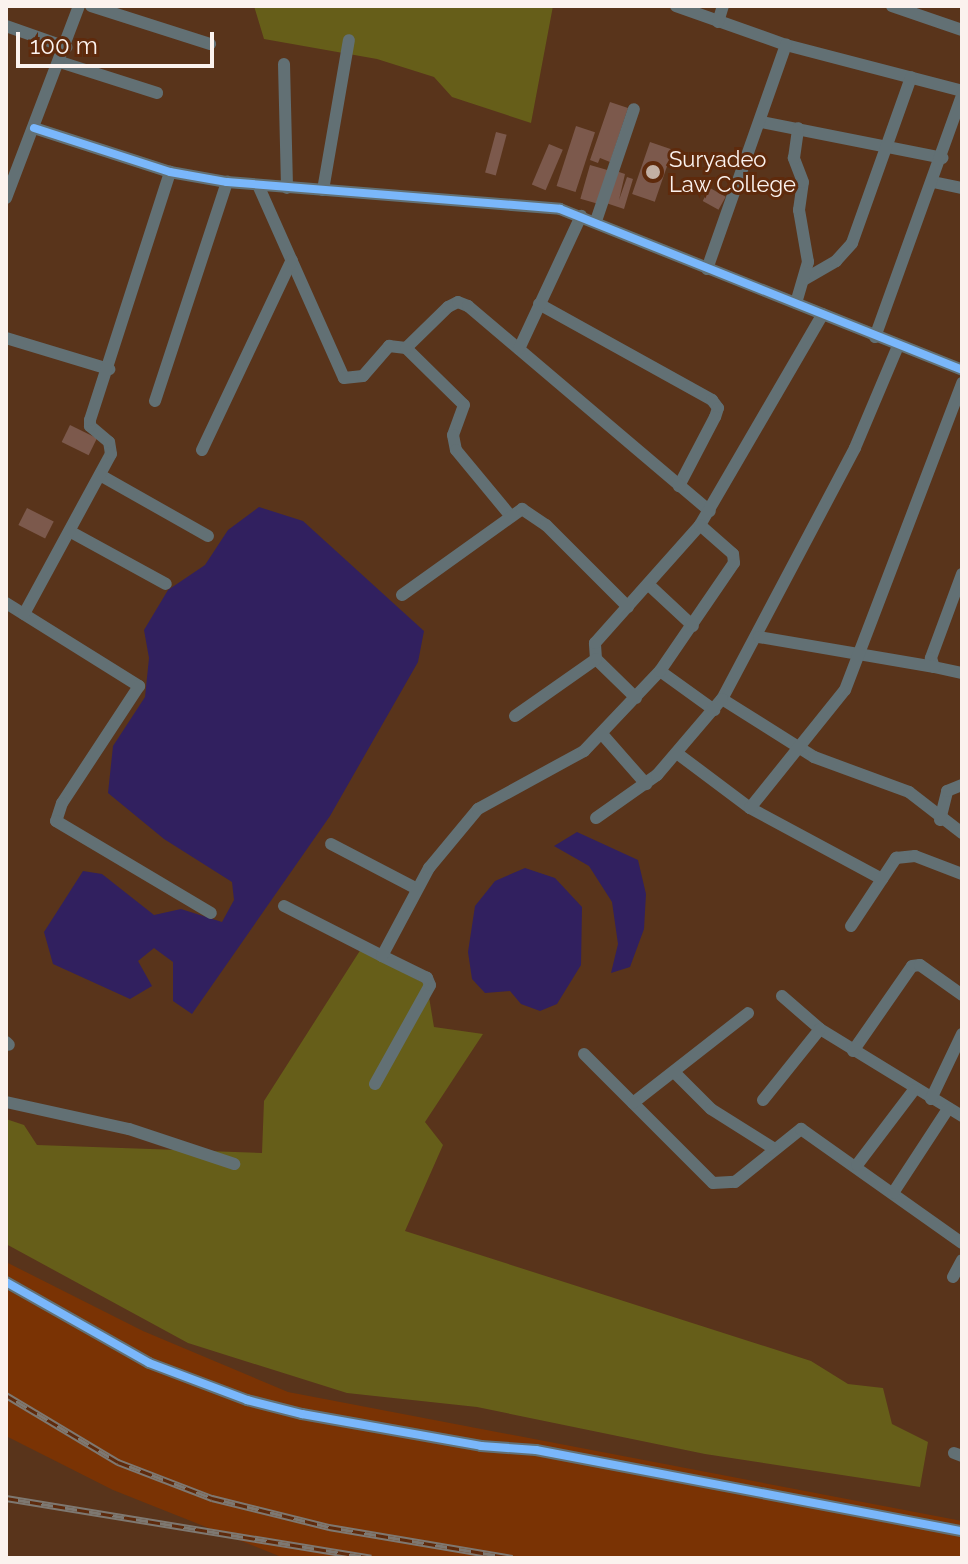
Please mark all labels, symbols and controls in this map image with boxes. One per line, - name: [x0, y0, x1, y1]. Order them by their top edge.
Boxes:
- scale bar: [20, 16, 218, 66]
- text: 100 m: [30, 31, 98, 60]
- place label: Suryadeo Law College: [669, 146, 797, 198]
- marker: Suryadeo Law College: [644, 163, 662, 181]

